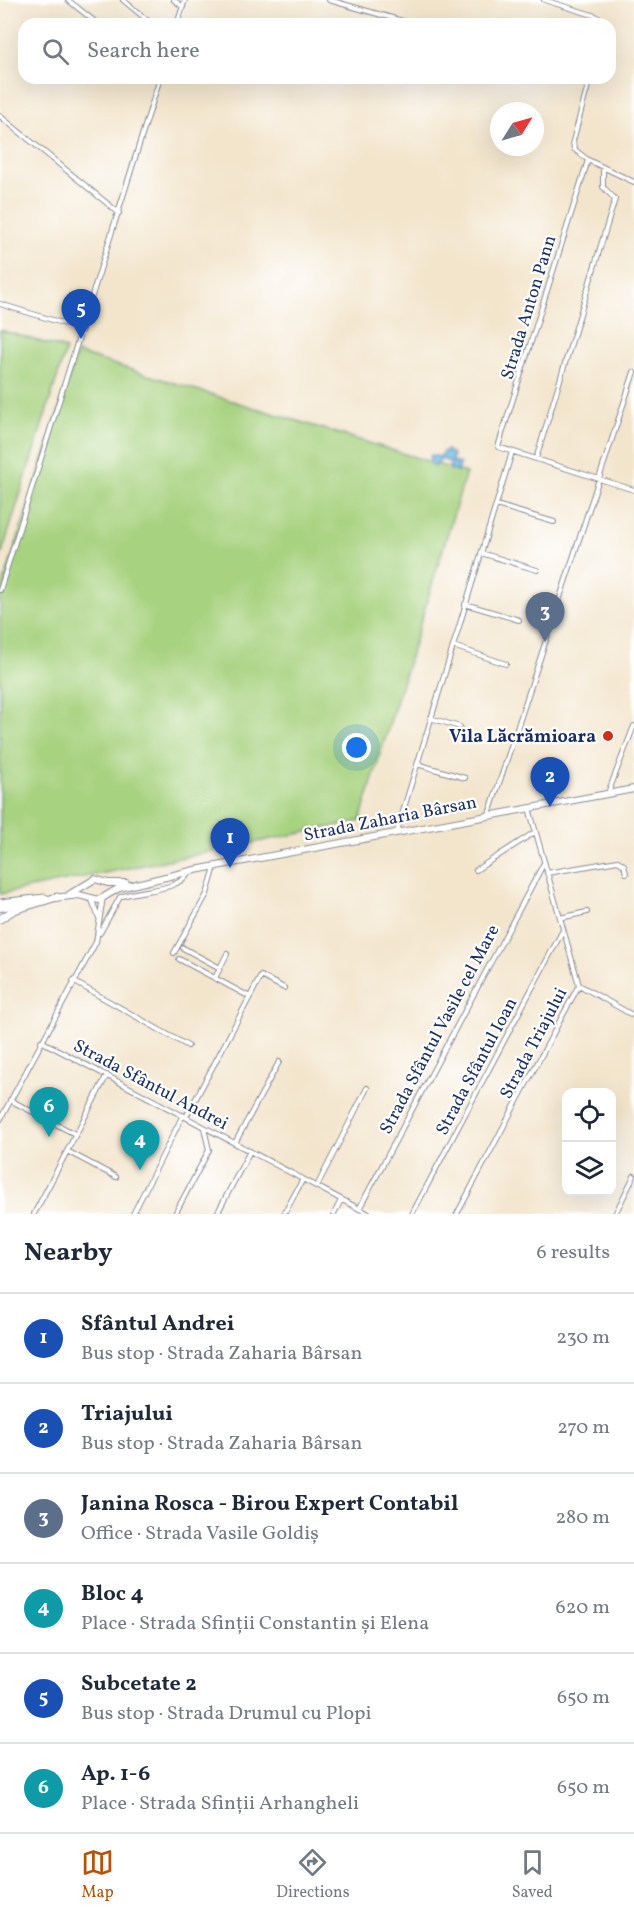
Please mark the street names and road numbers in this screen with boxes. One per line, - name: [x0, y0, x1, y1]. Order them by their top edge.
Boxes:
- street label: Strada Anton Pann: [496, 232, 563, 383]
- street label: Strada Zaharia Bârsan: [301, 790, 479, 849]
- street label: Strada Sfântul Vasile cel Mare: [374, 920, 506, 1139]
- street label: Strada Triajului: [494, 984, 574, 1104]
- street label: Strada Sfântul Ioan: [430, 993, 524, 1140]
- street label: Strada Sfântul Andrei: [68, 1034, 232, 1137]

